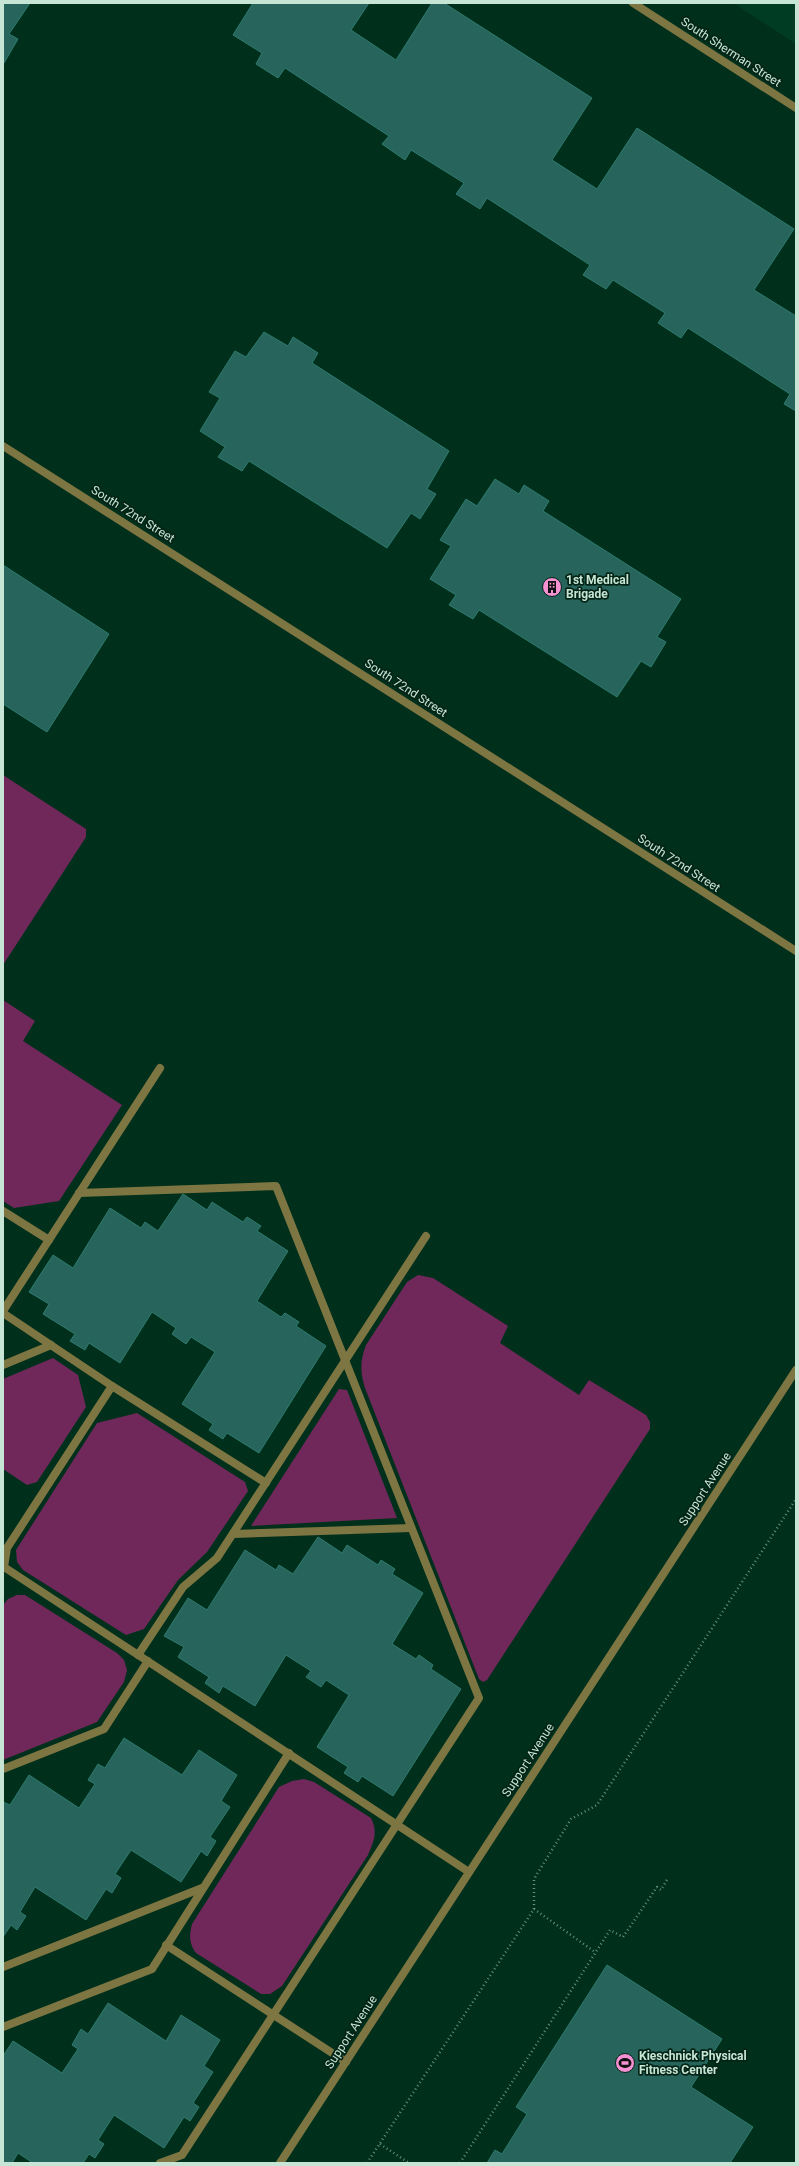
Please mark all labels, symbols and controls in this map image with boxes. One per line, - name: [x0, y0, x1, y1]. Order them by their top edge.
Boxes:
- street label: South Sherman Street: [678, 14, 784, 90]
- street label: South 72nd Street: [89, 483, 177, 545]
- place label: 1st Medical Brigade: [566, 573, 629, 601]
- building icon: 1st Medical Brigade: [541, 576, 563, 598]
- street label: South 72nd Street: [362, 656, 450, 720]
- street label: South 72nd Street: [635, 831, 723, 895]
- street label: Support Avenue: [676, 1450, 734, 1528]
- street label: Support Avenue: [499, 1721, 557, 1799]
- street label: Support Avenue: [322, 1993, 380, 2071]
- place label: Kieschnick Physical Fitness Center: [639, 2049, 747, 2077]
- sports icon: Kieschnick Physical Fitness Center: [614, 2052, 636, 2074]

